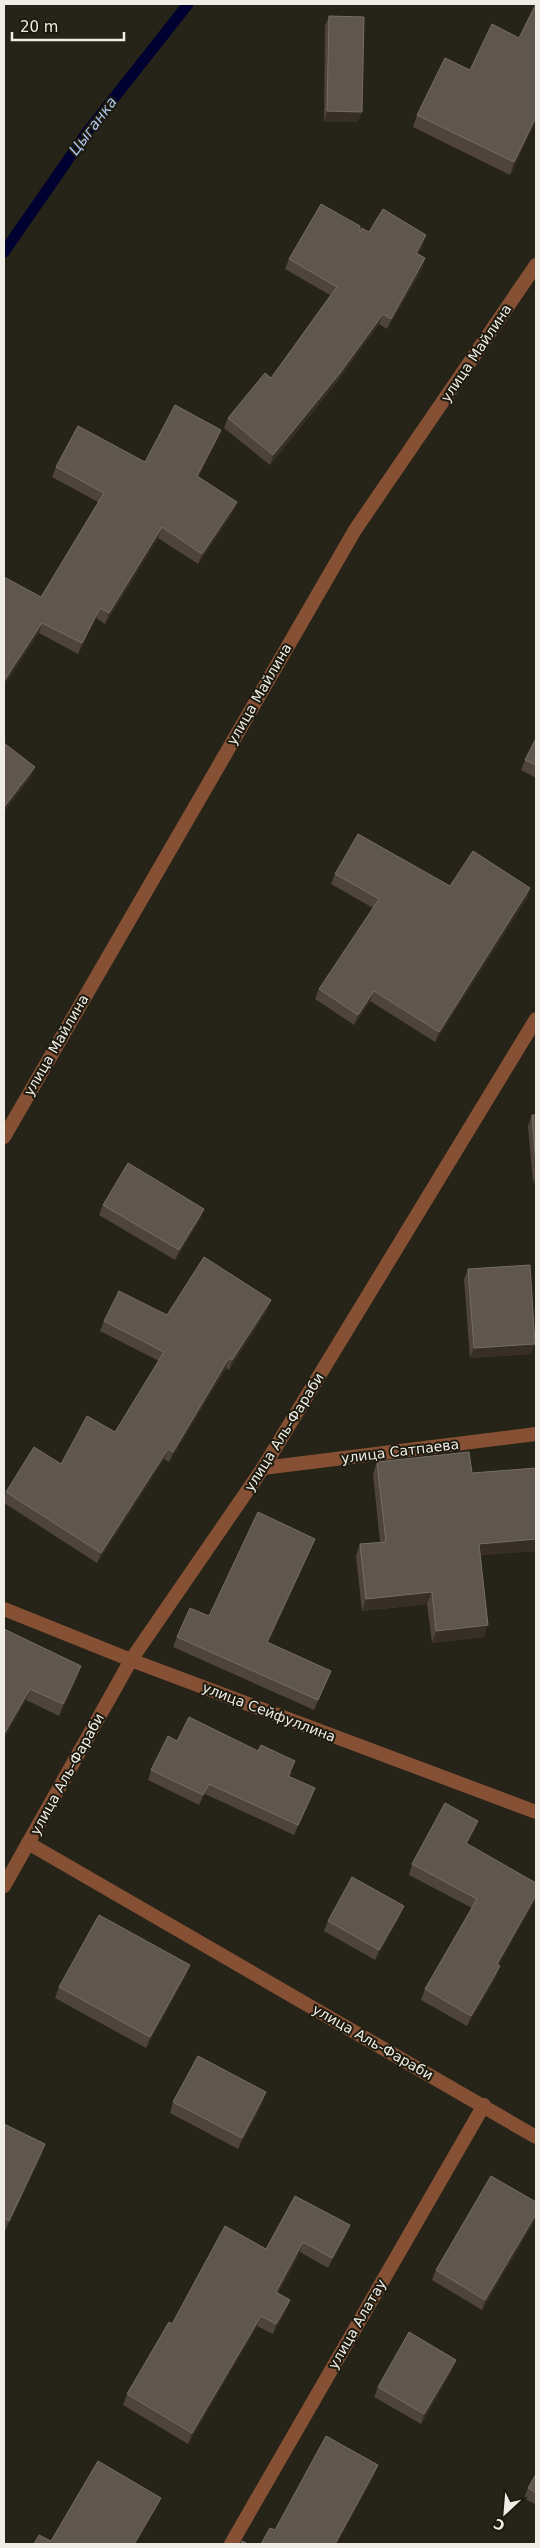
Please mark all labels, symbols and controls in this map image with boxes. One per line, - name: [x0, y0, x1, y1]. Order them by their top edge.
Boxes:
- scale bar: [12, 10, 125, 42]
- text: 20 m: [20, 18, 58, 36]
- water label: Цыганка: [65, 93, 121, 159]
- street label: улица Майлина: [437, 301, 515, 405]
- street label: улица Майлина: [223, 640, 295, 748]
- street label: улица Майлина: [20, 991, 92, 1099]
- street label: улица Аль-Фараби: [241, 1370, 327, 1494]
- street label: улица Сатпаева: [340, 1436, 460, 1466]
- street label: улица Сейфуллина: [200, 1679, 338, 1745]
- street label: улица Аль-Фараби: [27, 1710, 107, 1838]
- street label: улица Аль-Фараби: [310, 2001, 436, 2083]
- street label: улица Алатау: [325, 2276, 389, 2372]
- north arrow: [480, 2488, 530, 2538]
- text: С: [491, 2515, 507, 2534]

